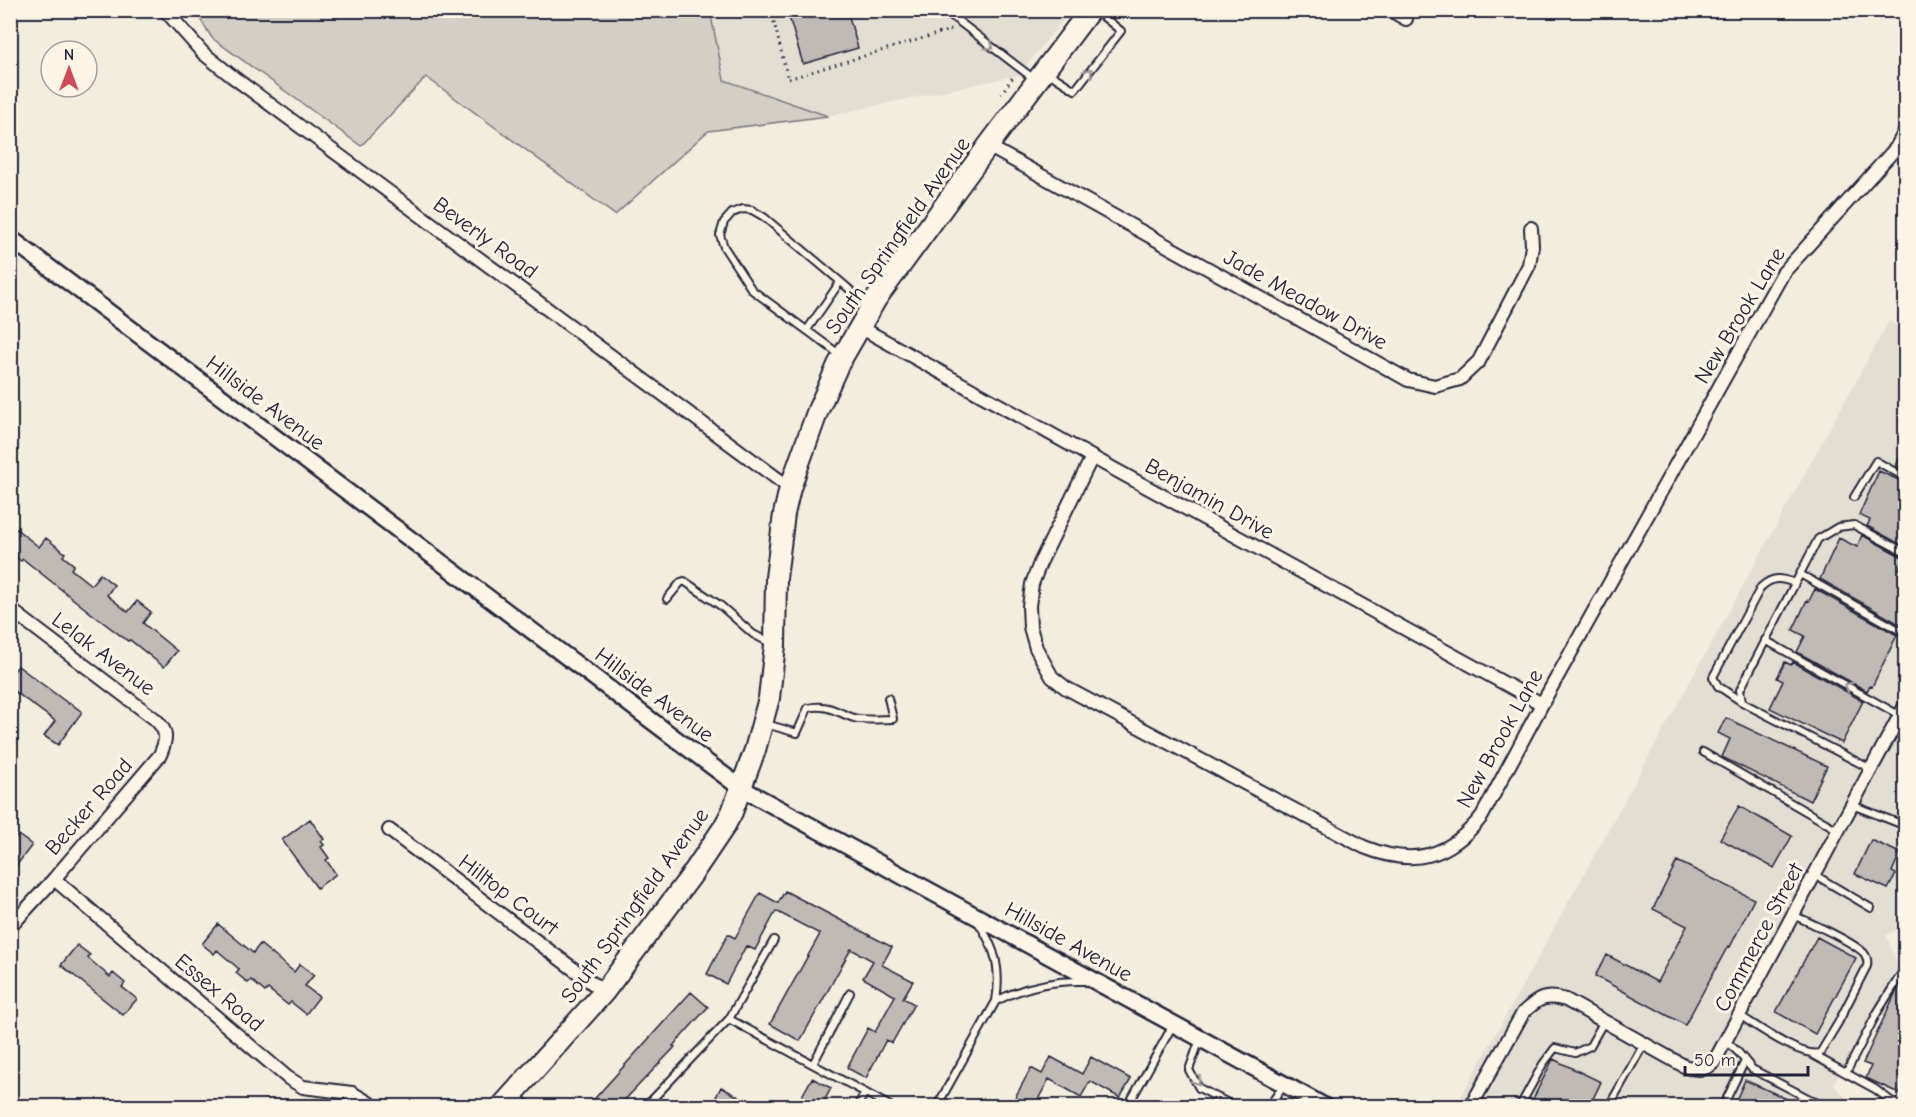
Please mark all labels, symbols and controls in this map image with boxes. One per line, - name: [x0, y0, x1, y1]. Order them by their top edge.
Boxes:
- north arrow: [39, 39, 99, 99]
- one-way arrow: [983, 39, 994, 50]
- text: N: [64, 46, 74, 64]
- one-way arrow: [1081, 68, 1092, 79]
- street label: South Springfield Avenue: [820, 132, 976, 339]
- street label: Beverly Road: [428, 191, 543, 284]
- street label: New Brook Lane: [1689, 243, 1791, 388]
- street label: Jade Meadow Drive: [1219, 244, 1392, 356]
- street label: Hillside Avenue: [201, 350, 330, 456]
- street label: Benjamin Drive: [1140, 453, 1279, 545]
- street label: Lelak Avenue: [47, 606, 160, 701]
- street label: Hillside Avenue: [590, 642, 719, 748]
- street label: New Brook Lane: [1451, 665, 1549, 812]
- one-way arrow: [1844, 682, 1854, 694]
- street label: Becker Road: [40, 753, 138, 860]
- street label: South Springfield Avenue: [555, 803, 714, 1008]
- street label: Hilltop Court: [453, 849, 564, 941]
- street label: Commerce Street: [1709, 858, 1809, 1016]
- street label: Hillside Avenue: [1000, 896, 1137, 988]
- street label: Essex Road: [170, 948, 269, 1037]
- scale bar: [1685, 1039, 1808, 1077]
- text: 50 m: [1694, 1050, 1736, 1071]
- one-way arrow: [1189, 1075, 1200, 1086]

